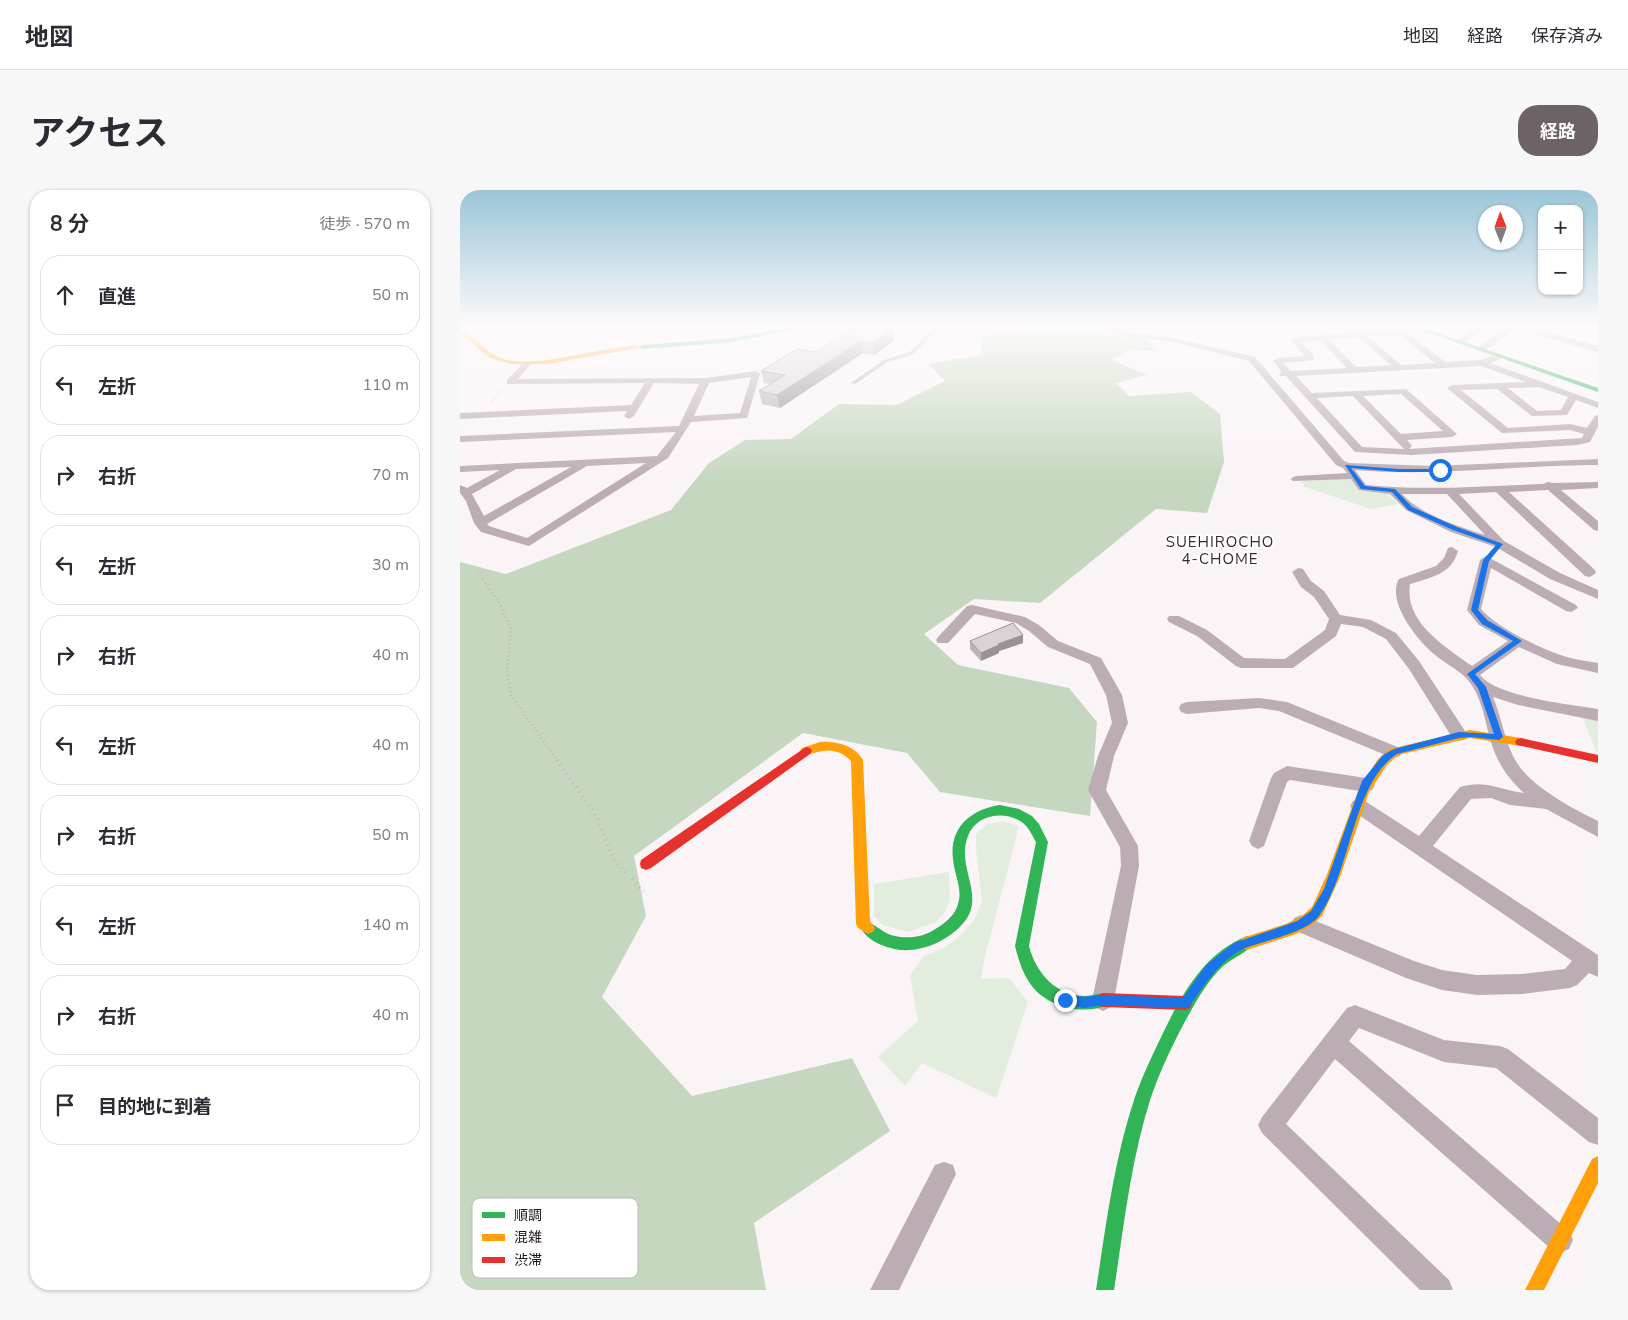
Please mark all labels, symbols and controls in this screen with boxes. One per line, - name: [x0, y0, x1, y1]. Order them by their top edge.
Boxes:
- text: 地図: [25, 21, 73, 53]
- text: 地図: [1403, 24, 1439, 48]
- text: 経路: [1467, 24, 1503, 48]
- text: 保存済み: [1531, 24, 1603, 48]
- button: 経路: [1518, 105, 1598, 156]
- text: アクセス: [30, 110, 168, 157]
- north arrow: [1478, 205, 1523, 250]
- map controls: [1538, 205, 1583, 295]
- button: +: [1538, 205, 1583, 250]
- text: 8 分: [50, 210, 89, 238]
- text: 徒歩 · 570 m: [320, 213, 410, 235]
- button: −: [1538, 250, 1583, 295]
- icon: ahead: [51, 281, 79, 309]
- text: 直進: [98, 284, 136, 310]
- text: 50 m: [372, 284, 409, 306]
- icon: left: [51, 371, 79, 399]
- text: 左折: [98, 374, 136, 400]
- text: 110 m: [362, 374, 409, 396]
- route start: [1429, 459, 1452, 482]
- icon: right: [51, 461, 79, 489]
- text: 右折: [98, 464, 136, 490]
- text: 70 m: [372, 464, 409, 486]
- district label: SUEHIROCHO 4-CHOME: [1166, 532, 1274, 569]
- icon: left: [51, 551, 79, 579]
- text: 左折: [98, 554, 136, 580]
- text: 30 m: [372, 554, 409, 576]
- icon: right: [51, 641, 79, 669]
- text: 右折: [98, 644, 136, 670]
- text: 40 m: [372, 644, 409, 666]
- icon: left: [51, 731, 79, 759]
- text: 左折: [98, 734, 136, 760]
- text: 40 m: [372, 734, 409, 756]
- icon: right: [51, 821, 79, 849]
- text: 右折: [98, 824, 136, 850]
- text: 50 m: [372, 824, 409, 846]
- icon: left: [51, 911, 79, 939]
- text: 左折: [98, 914, 136, 940]
- text: 140 m: [362, 914, 409, 936]
- route end: [1054, 989, 1077, 1012]
- icon: right: [51, 1001, 79, 1029]
- text: 右折: [98, 1004, 136, 1030]
- text: 40 m: [372, 1004, 409, 1026]
- icon: arrive: [51, 1091, 79, 1119]
- text: 目的地に到着: [98, 1094, 212, 1120]
- legend: [472, 1198, 638, 1278]
- text: 順調: [514, 1206, 542, 1225]
- text: 混雑: [514, 1228, 542, 1247]
- text: 渋滞: [514, 1251, 542, 1270]

